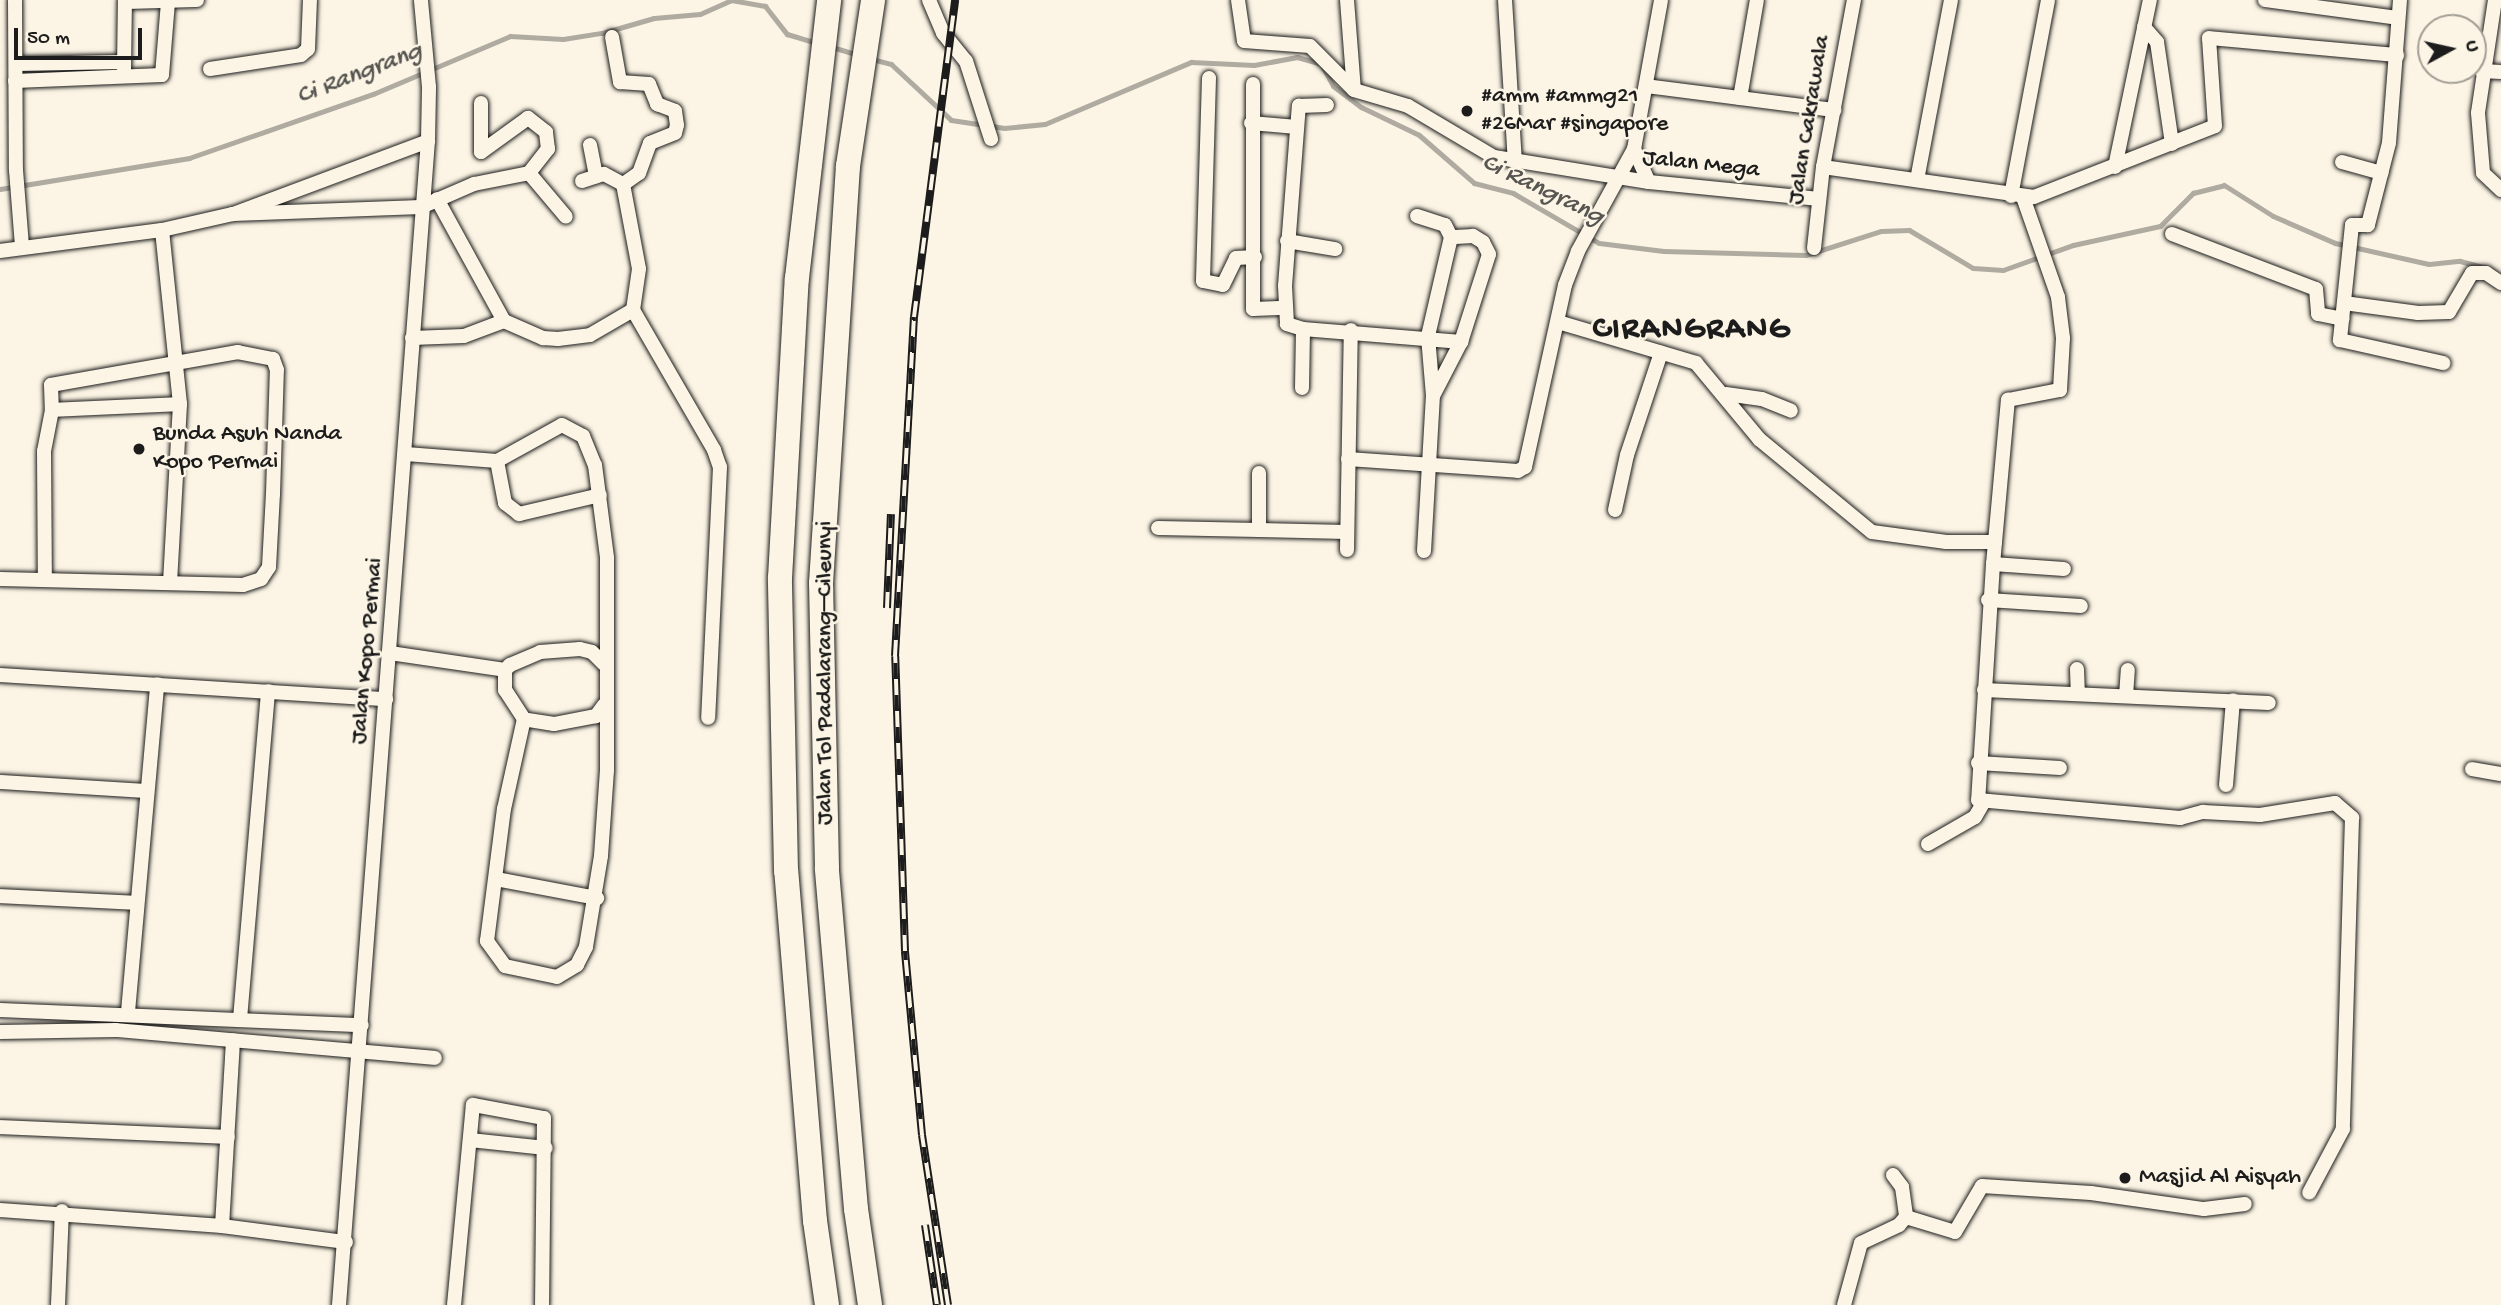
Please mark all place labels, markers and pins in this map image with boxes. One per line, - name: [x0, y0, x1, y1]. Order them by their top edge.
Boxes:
- place label: #amm #ammg21 #26Mar #singapore: [1481, 83, 1668, 139]
- marker: #amm #ammg21 #26Mar #singapore: [1459, 103, 1475, 119]
- place label: Bunda Asuh Nanda Kopo Permai: [153, 421, 342, 477]
- marker: Bunda Asuh Nanda Kopo Permai: [131, 441, 147, 457]
- place label: Masjid Al Aisyah: [2139, 1164, 2301, 1192]
- marker: Masjid Al Aisyah: [2117, 1170, 2133, 1186]

